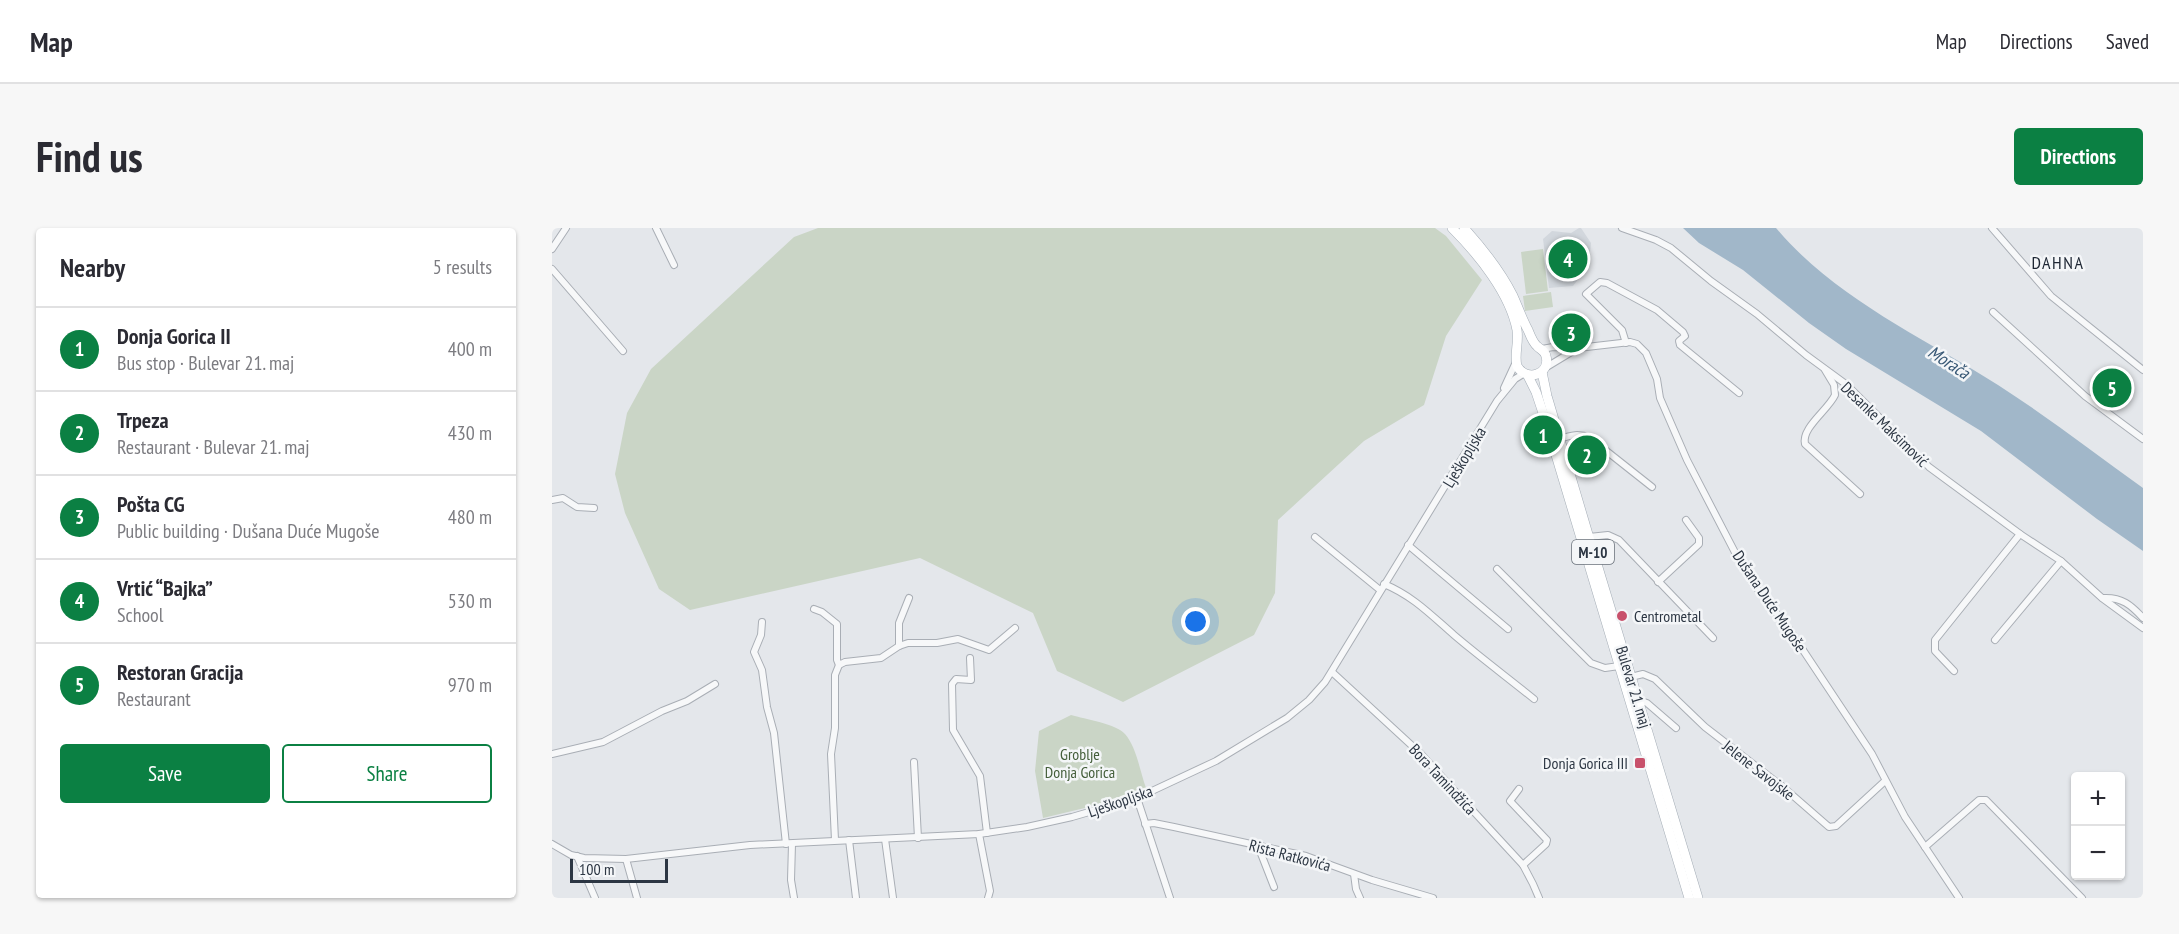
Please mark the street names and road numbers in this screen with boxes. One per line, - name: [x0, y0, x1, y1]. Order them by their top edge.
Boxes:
- street label: Desanke Maksimović: [1837, 377, 1933, 471]
- street label: Lješkopljska: [1438, 423, 1490, 491]
- road number: M-10: [1572, 540, 1614, 564]
- street label: Dušana Duće Mugoše: [1729, 547, 1811, 655]
- street label: Bulevar 21. maj: [1612, 644, 1656, 730]
- street label: Jelene Savojske: [1718, 735, 1799, 804]
- street label: Bora Tamindžića: [1405, 739, 1481, 819]
- street label: Lješkopljska: [1085, 781, 1155, 821]
- street label: Rista Ratkovića: [1247, 834, 1333, 876]

